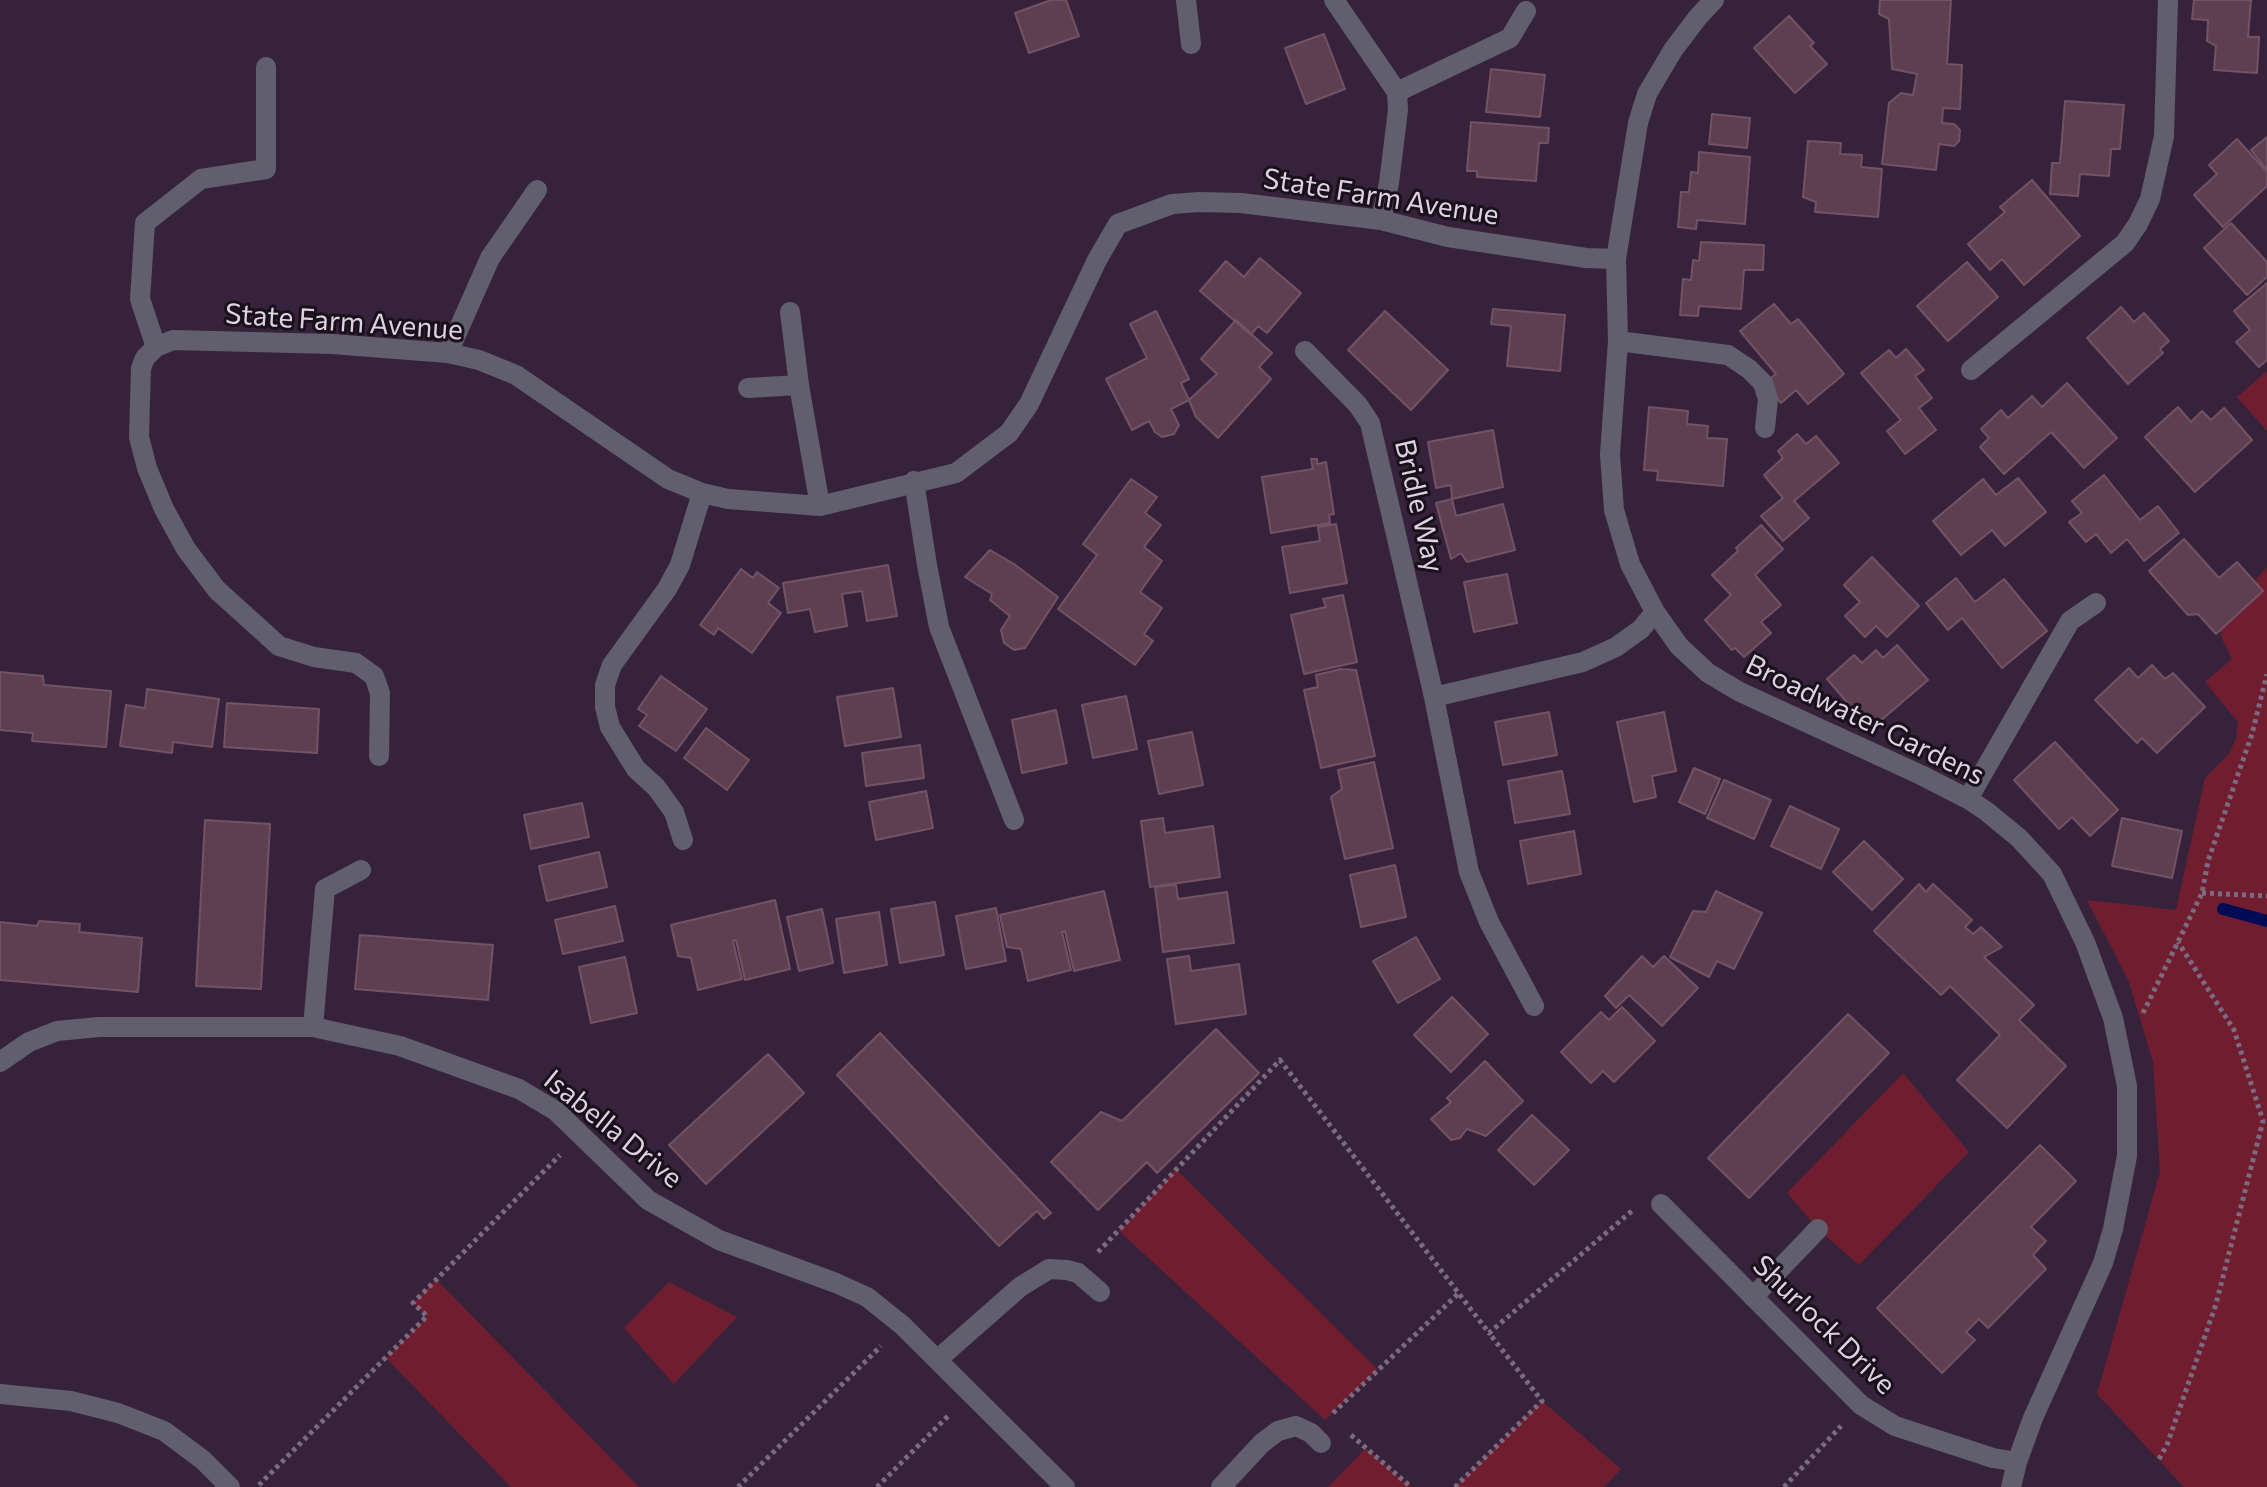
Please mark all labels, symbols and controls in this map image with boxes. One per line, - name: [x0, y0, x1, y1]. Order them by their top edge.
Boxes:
- street label: State Farm Avenue: [1261, 162, 1501, 232]
- street label: State Farm Avenue: [224, 297, 464, 347]
- street label: Bridle Way: [1387, 436, 1451, 576]
- street label: Broadwater Gardens: [1740, 648, 1990, 792]
- street label: Isabella Drive: [537, 1063, 689, 1195]
- street label: Shurlock Drive: [1746, 1249, 1902, 1401]

